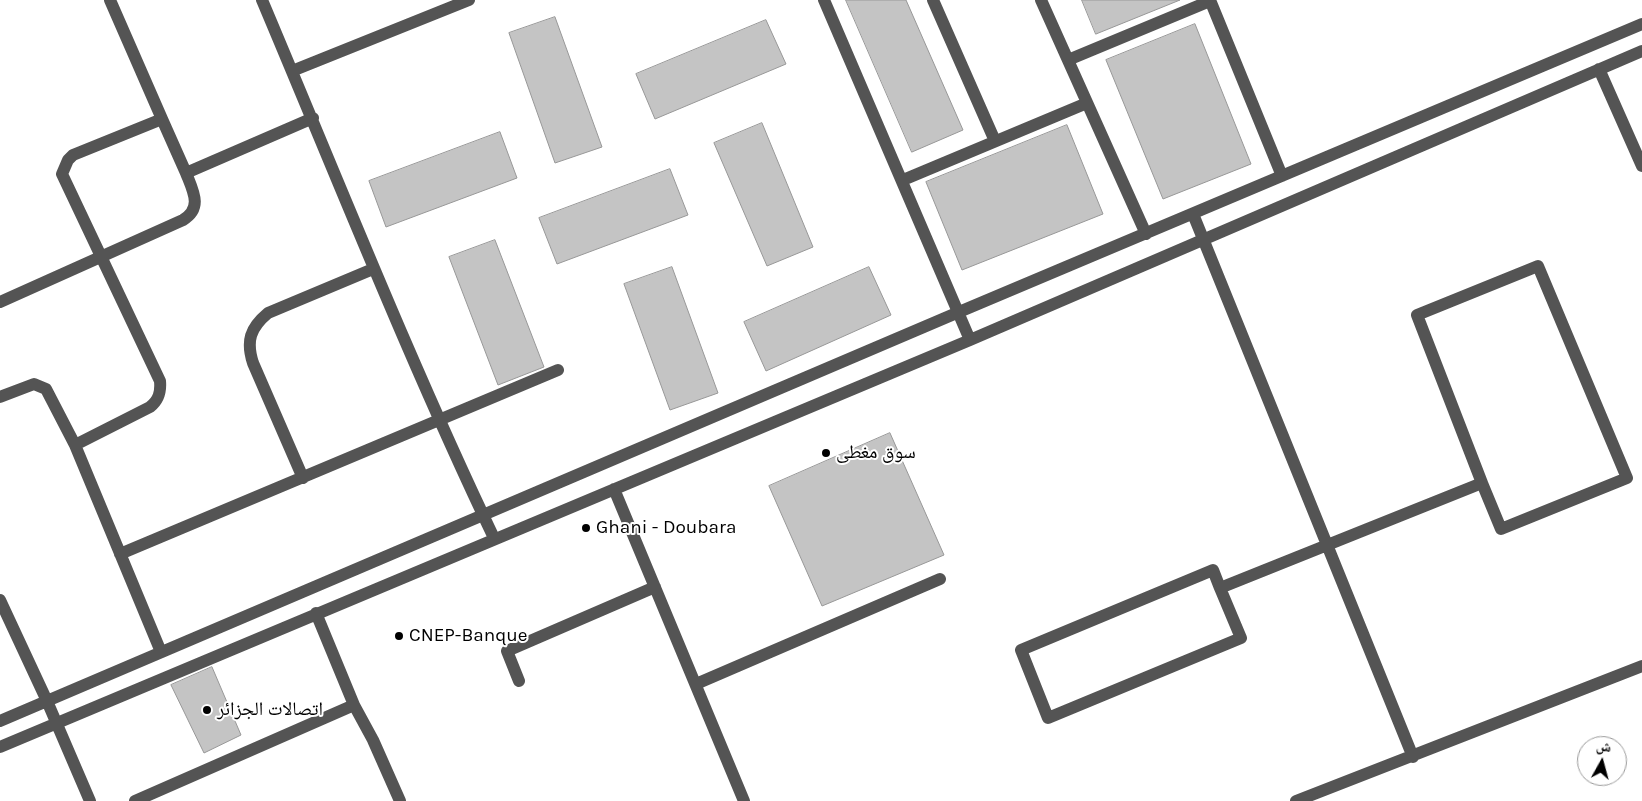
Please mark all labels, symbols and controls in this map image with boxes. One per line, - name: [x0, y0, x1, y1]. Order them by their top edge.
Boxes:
- place label: سوق مغطى: [836, 442, 916, 464]
- marker: سوق مغطى: [820, 447, 832, 459]
- place label: Ghani - Doubara: [596, 517, 736, 539]
- marker: Ghani - Doubara: [580, 522, 592, 534]
- place label: CNEP-Banque: [409, 625, 528, 647]
- marker: CNEP-Banque: [393, 630, 405, 642]
- place label: اتصالات الجزائر: [217, 699, 323, 721]
- marker: اتصالات الجزائر: [201, 704, 213, 716]
- north arrow: [1577, 736, 1627, 786]
- text: ش: [1595, 737, 1612, 756]

